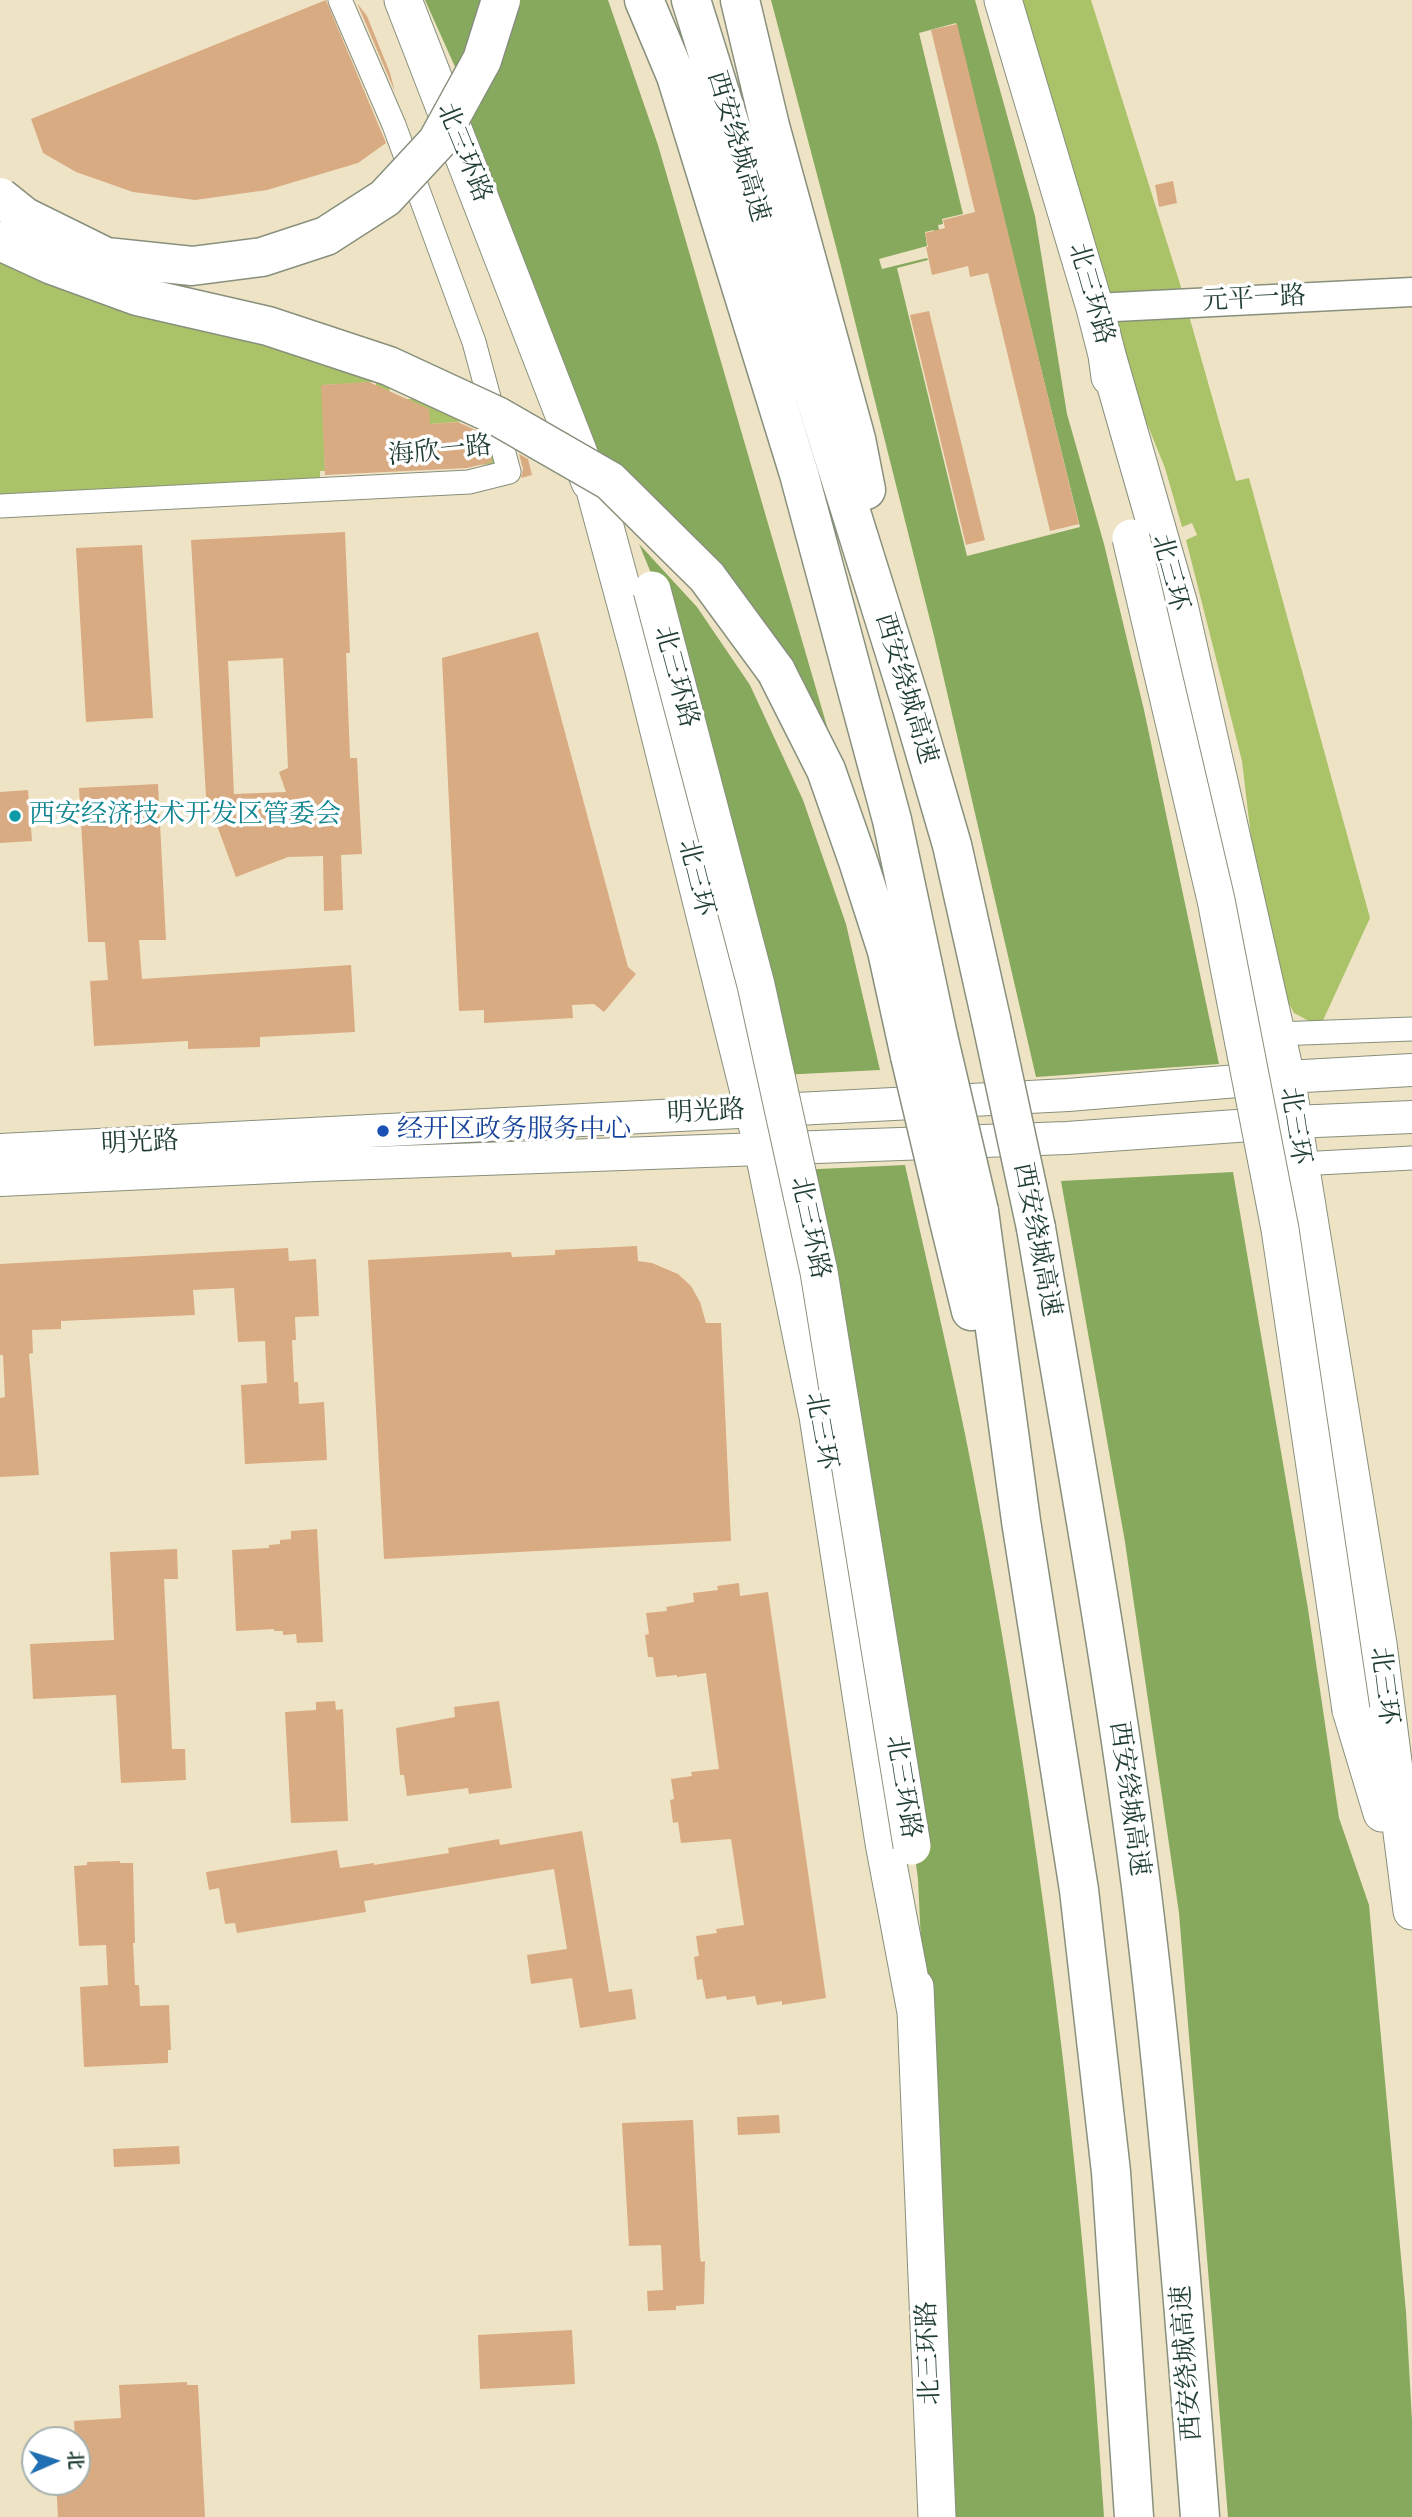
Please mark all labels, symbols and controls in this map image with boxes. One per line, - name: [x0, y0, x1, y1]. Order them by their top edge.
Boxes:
- street label: 西安绕城高速: [699, 68, 775, 226]
- street label: 北三环路: [429, 99, 497, 207]
- street label: 北三环路: [1061, 240, 1119, 348]
- street label: 元平一路: [1201, 282, 1307, 318]
- street label: 海欣一路: [387, 431, 493, 473]
- street label: 北三环: [1144, 531, 1194, 615]
- street label: 西安绕城高速: [867, 610, 943, 768]
- street label: 北三环路: [646, 623, 704, 731]
- place label: 西安经济技术开发区管委会: [29, 800, 341, 832]
- marker: 西安经济技术开发区管委会: [7, 808, 23, 824]
- street label: 北三环: [670, 836, 720, 920]
- street label: 北三环: [1272, 1085, 1316, 1167]
- street label: 明光路: [666, 1095, 746, 1131]
- place label: 经开区政务服务中心: [397, 1115, 631, 1147]
- marker: 经开区政务服务中心: [375, 1123, 391, 1139]
- street label: 明光路: [100, 1126, 180, 1162]
- street label: 西安绕城高速: [1006, 1160, 1066, 1320]
- street label: 北三环路: [783, 1174, 835, 1282]
- street label: 北三环: [798, 1390, 842, 1472]
- street label: 北三环: [1363, 1645, 1403, 1727]
- street label: 西安绕城高速: [1102, 1720, 1154, 1878]
- street label: 北三环路: [878, 1733, 926, 1841]
- street label: 西安绕城高速: [1167, 2284, 1209, 2442]
- street label: 北三环路: [913, 2300, 947, 2406]
- north arrow: [21, 2426, 91, 2496]
- text: 北: [62, 2450, 87, 2470]

